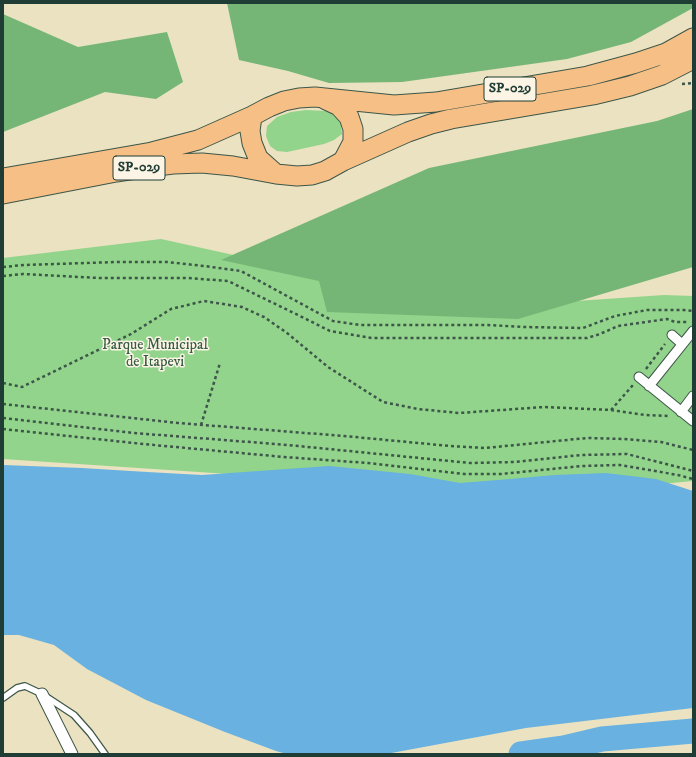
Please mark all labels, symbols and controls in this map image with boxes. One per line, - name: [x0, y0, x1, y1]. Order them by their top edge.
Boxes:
- road number: SP-029: [484, 77, 536, 101]
- road number: SP-029: [113, 156, 165, 180]
- park label: Parque Municipal de Itapevi: [102, 337, 208, 372]

